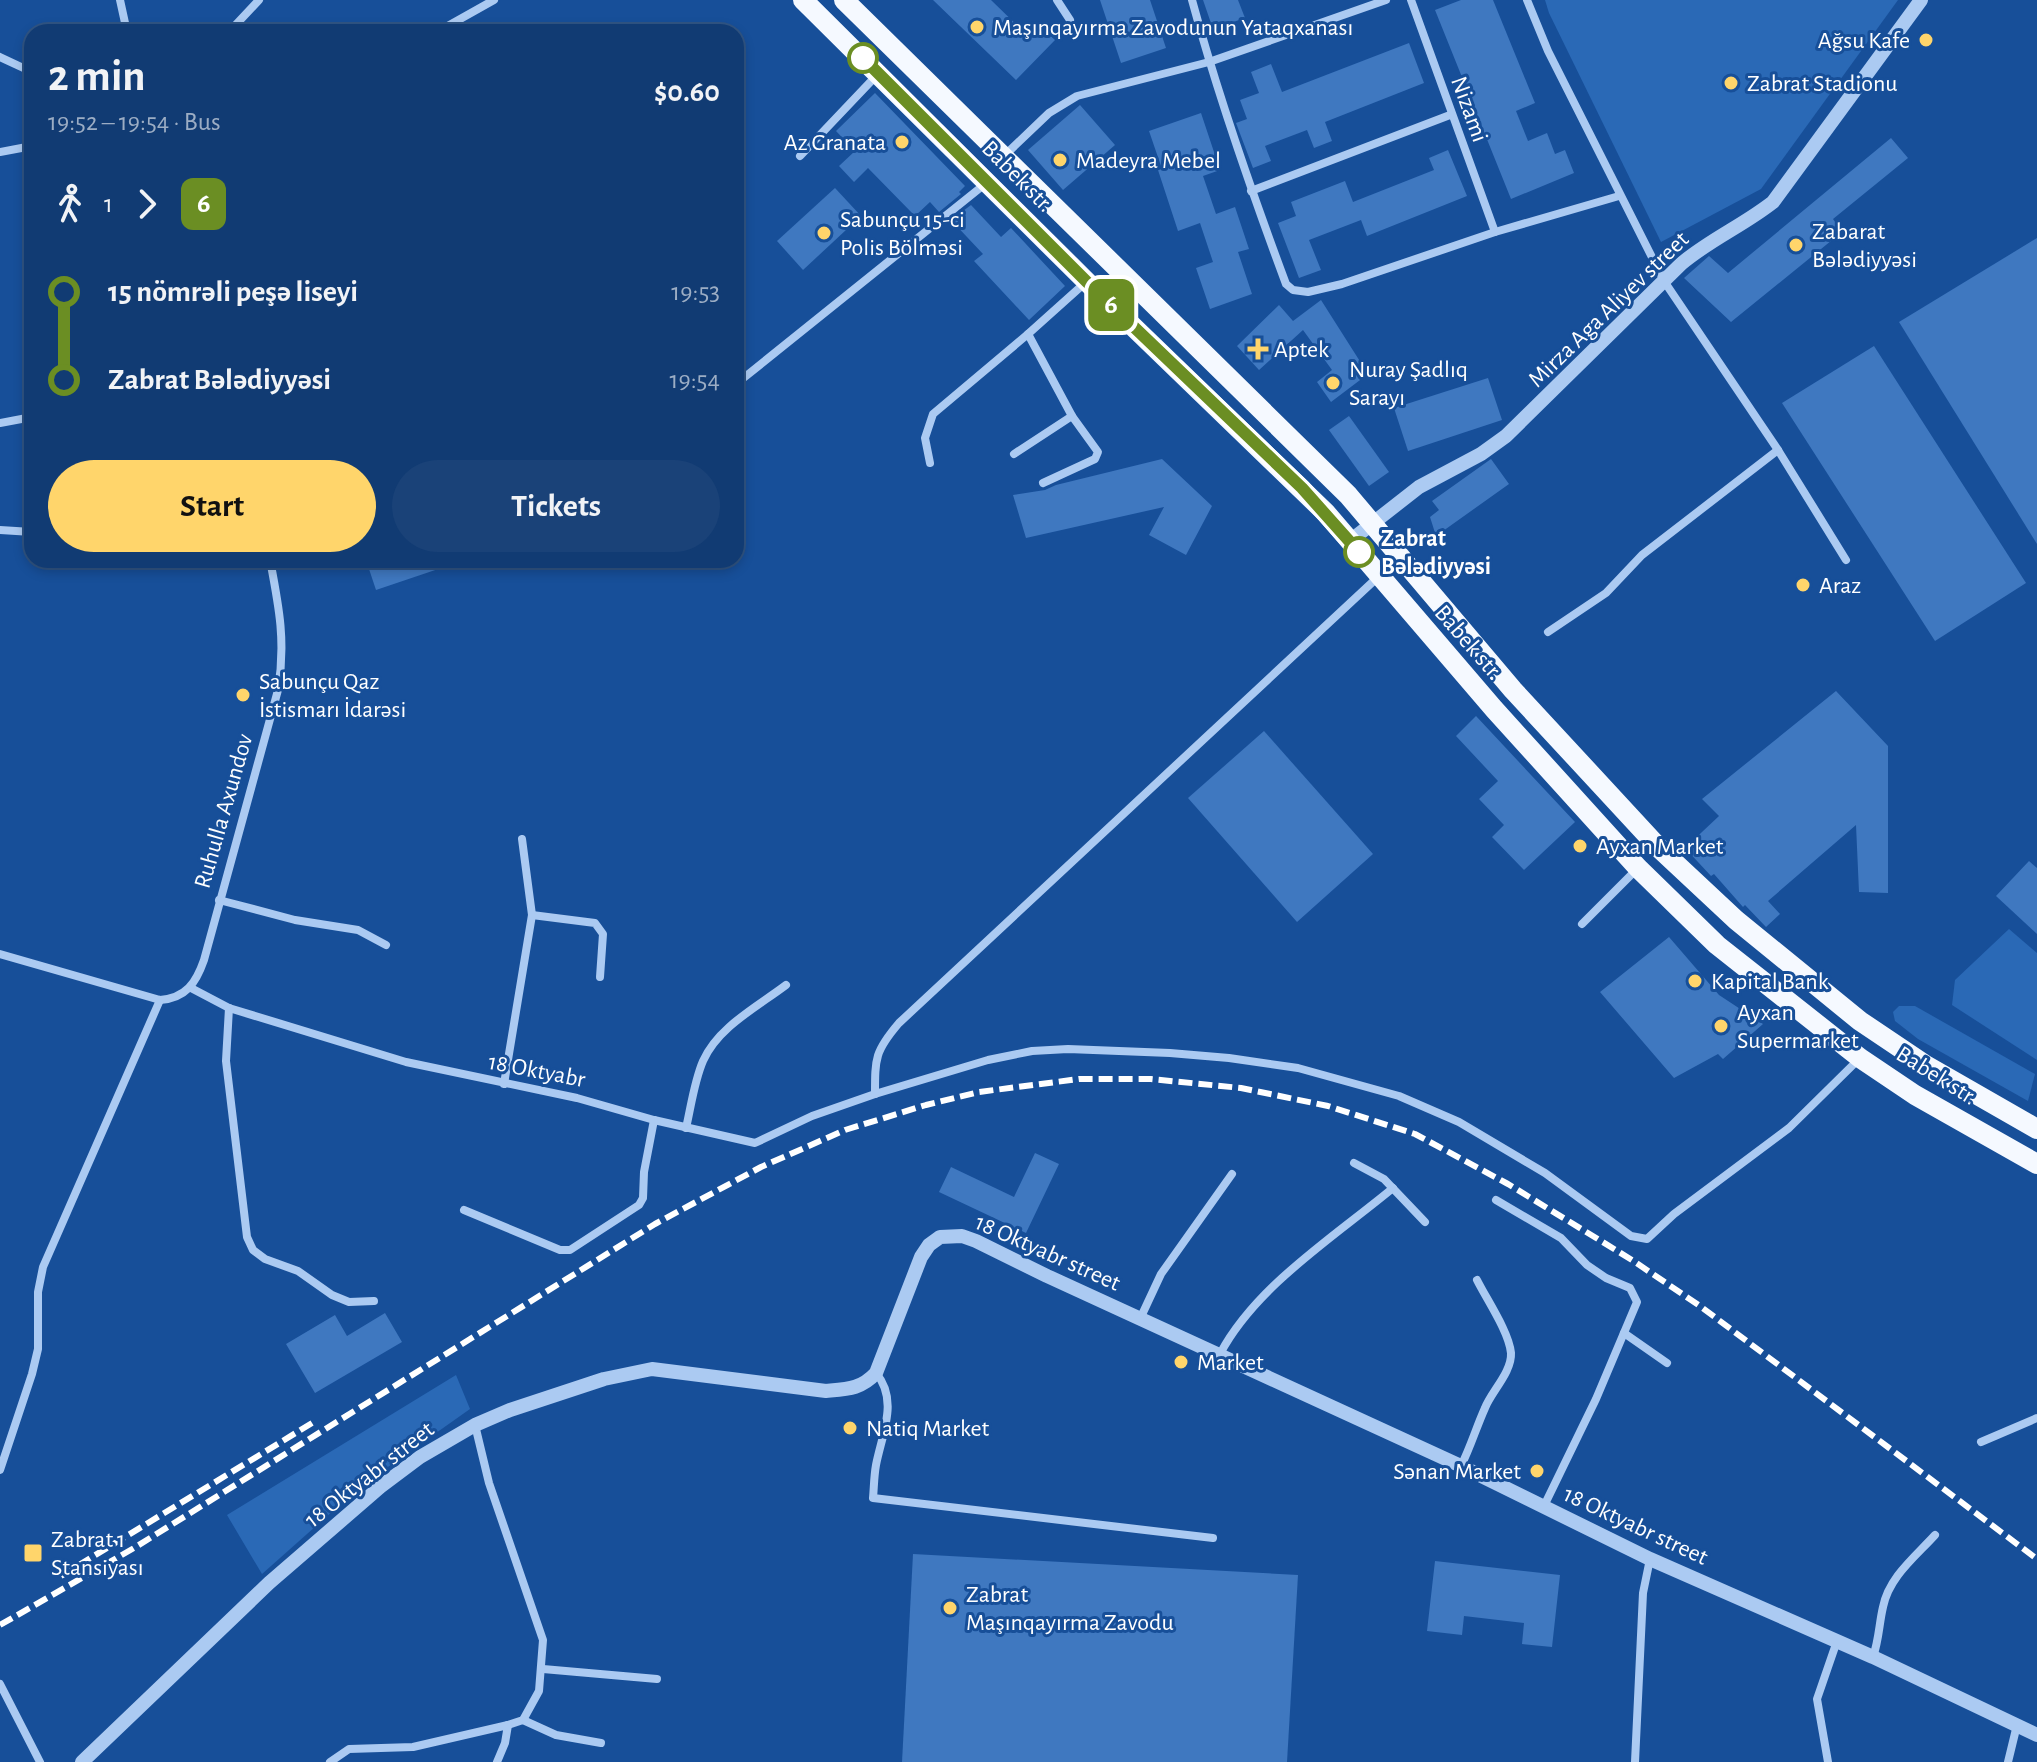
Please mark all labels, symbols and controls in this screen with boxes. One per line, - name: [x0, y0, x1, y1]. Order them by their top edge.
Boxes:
- place label: Maşınqayırma Zavodunun Yataqxanası: [993, 16, 1353, 40]
- marker: Maşınqayırma Zavodunun Yataqxanası: [968, 18, 986, 36]
- place label: Ağsu Kafe: [1818, 29, 1910, 53]
- marker: Ağsu Kafe: [1917, 31, 1935, 49]
- unlabelled marker: [848, 43, 878, 73]
- text: 2 min: [48, 55, 146, 99]
- place label: Zabrat Stadionu: [1747, 72, 1898, 96]
- street label: Nizami: [1446, 73, 1492, 145]
- marker: Zabrat Stadionu: [1722, 74, 1740, 92]
- text: $0.60: [654, 77, 720, 107]
- text: 19:52 – 19:54 · Bus: [48, 109, 221, 135]
- place label: Az Granata: [784, 131, 886, 155]
- marker: Az Granata: [893, 133, 911, 151]
- street label: Babek str.: [977, 136, 1058, 217]
- place label: Madeyra Mebel: [1076, 149, 1221, 173]
- marker: Madeyra Mebel: [1051, 151, 1069, 169]
- icon: walk: [48, 182, 92, 226]
- icon: forward: [125, 182, 169, 226]
- text: 6: [197, 190, 210, 218]
- text: 1: [104, 191, 113, 217]
- place label: Sabunçu 15-ci Polis Bölməsi: [840, 208, 965, 260]
- place label: Zabarat Bələdiyyəsi: [1812, 220, 1917, 272]
- marker: Sabunçu 15-ci Polis Bölməsi: [815, 224, 833, 242]
- street label: Mirza Aga Aliyev street: [1524, 227, 1694, 392]
- marker: Zabarat Bələdiyyəsi: [1787, 236, 1805, 254]
- text: 15 nömrәli peşә liseyi: [108, 277, 358, 307]
- text: 19:53: [671, 279, 720, 305]
- line badge: 6: [1085, 279, 1137, 331]
- text: 6: [1104, 291, 1118, 319]
- place label: Aptek: [1274, 338, 1329, 362]
- marker: Aptek: [1249, 340, 1267, 358]
- place label: Nuray Şadlıq Sarayı: [1349, 358, 1468, 410]
- text: Zabrat Bәlәdiyyәsi: [108, 365, 331, 395]
- text: 19:54: [670, 367, 720, 393]
- marker: Nuray Şadlıq Sarayı: [1324, 374, 1342, 392]
- button: Start: [48, 460, 376, 552]
- button: Tickets: [392, 460, 720, 552]
- place label: Zabrat Bәlәdiyyәsi: [1381, 527, 1491, 579]
- marker: Zabrat Bәlәdiyyәsi: [1344, 537, 1374, 567]
- place label: Araz: [1819, 574, 1861, 598]
- marker: Araz: [1794, 576, 1812, 594]
- street label: Babek str.: [1430, 601, 1507, 685]
- place label: Sabunçu Qaz İstismarı İdarəsi: [259, 670, 406, 722]
- marker: Sabunçu Qaz İstismarı İdarəsi: [234, 686, 252, 704]
- street label: Ruhulla Axundov: [190, 731, 257, 891]
- place label: Ayxan Market: [1596, 835, 1724, 859]
- marker: Ayxan Market: [1571, 837, 1589, 855]
- place label: Kapital Bank: [1711, 970, 1829, 994]
- marker: Kapital Bank: [1686, 972, 1704, 990]
- place label: Ayxan Supermarket: [1737, 1001, 1859, 1053]
- marker: Ayxan Supermarket: [1712, 1017, 1730, 1035]
- street label: Babek str.: [1892, 1042, 1981, 1110]
- street label: 18 Oktyabr: [486, 1050, 588, 1092]
- street label: 18 Oktyabr street: [971, 1210, 1124, 1296]
- place label: Market: [1197, 1351, 1264, 1375]
- marker: Market: [1172, 1353, 1190, 1371]
- street label: 18 Oktyabr street: [301, 1417, 439, 1532]
- place label: Natiq Market: [866, 1417, 990, 1441]
- marker: Natiq Market: [841, 1419, 859, 1437]
- place label: Sənan Market: [1393, 1460, 1521, 1484]
- marker: Sənan Market: [1528, 1462, 1546, 1480]
- street label: 18 Oktyabr street: [1560, 1482, 1712, 1570]
- place label: Zabrat 1 Stansiyası: [51, 1528, 144, 1580]
- marker: Zabrat 1 Stansiyası: [22, 1542, 44, 1564]
- place label: Zabrat Maşınqayırma Zavodu: [966, 1583, 1174, 1635]
- marker: Zabrat Maşınqayırma Zavodu: [941, 1599, 959, 1617]

